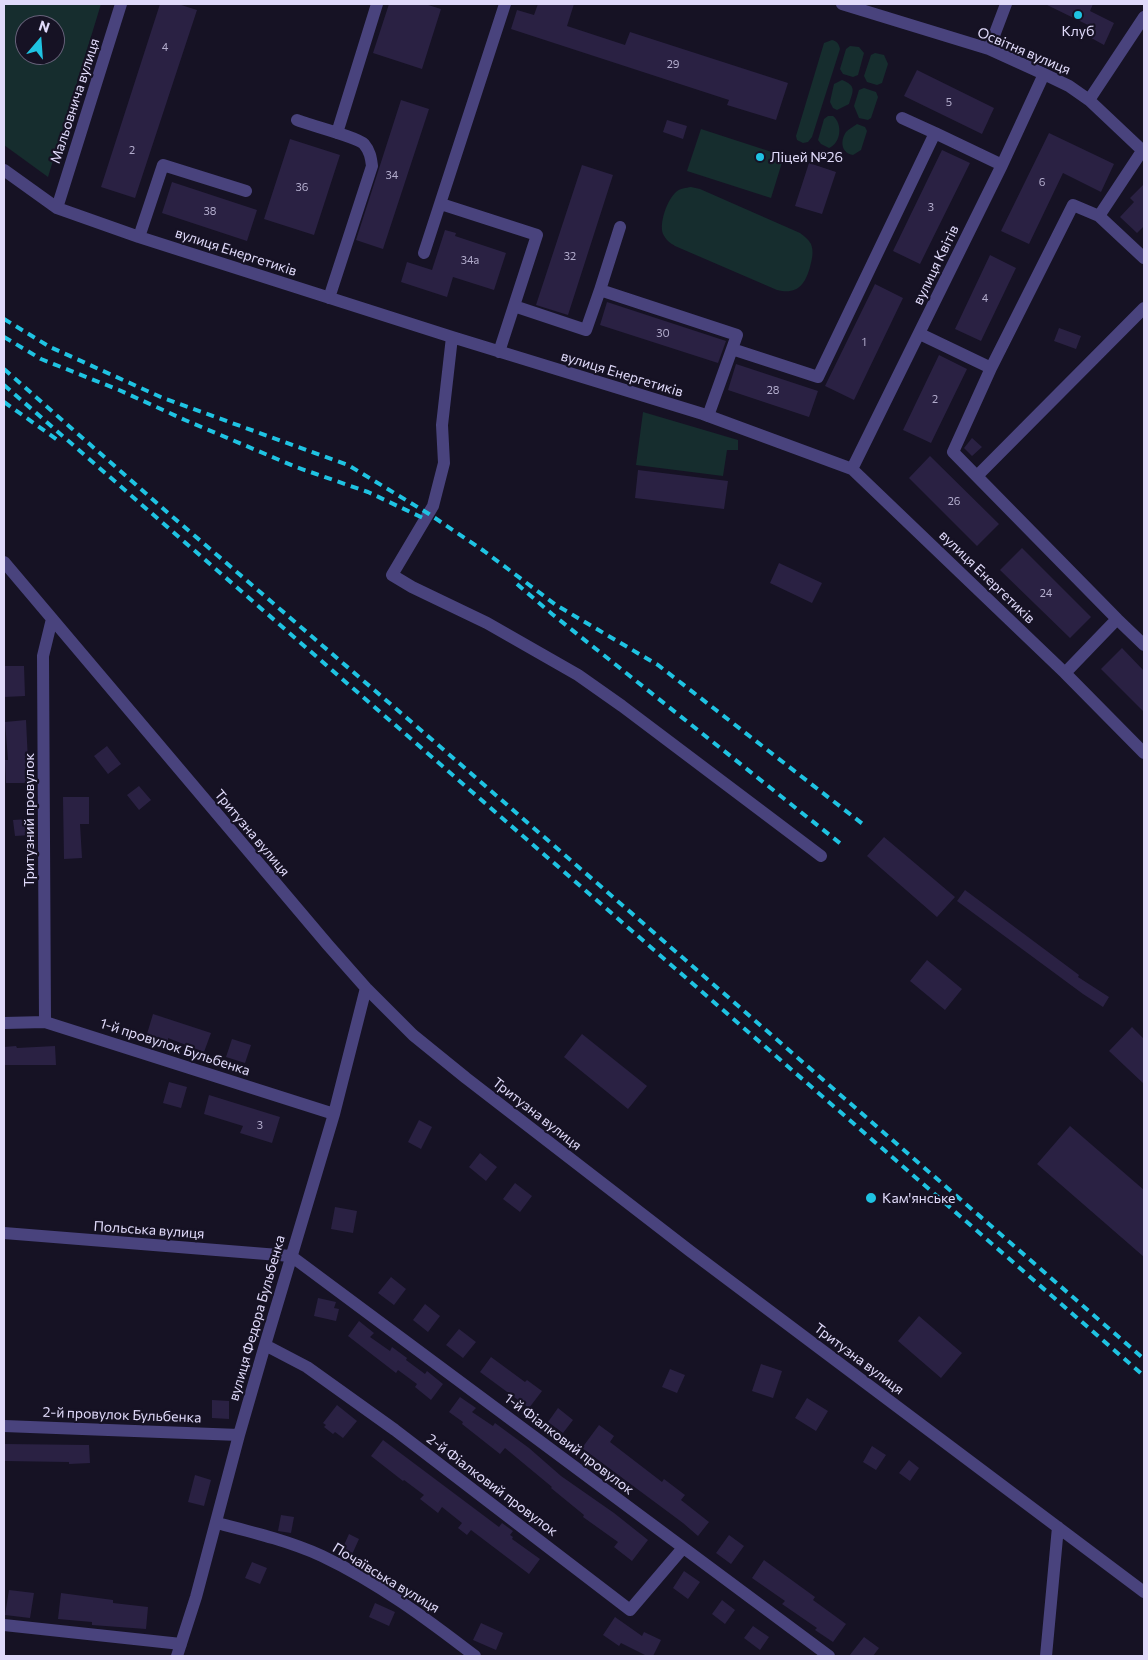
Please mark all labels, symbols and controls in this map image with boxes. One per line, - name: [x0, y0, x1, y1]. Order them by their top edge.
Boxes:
- marker: Клуб: [1072, 9, 1084, 21]
- north arrow: [15, 15, 65, 65]
- text: N: [37, 17, 52, 36]
- place label: Клуб: [1061, 23, 1095, 39]
- street label: Освітня вулиця: [975, 24, 1073, 78]
- street label: Мальовнича вулиця: [47, 36, 103, 166]
- house number: 4: [162, 40, 168, 54]
- house number: 29: [667, 57, 679, 71]
- house number: 5: [946, 95, 952, 109]
- house number: 2: [129, 143, 135, 157]
- place label: Ліцей №26: [770, 149, 843, 165]
- marker: Ліцей №26: [754, 151, 766, 163]
- house number: 34: [386, 168, 398, 182]
- house number: 6: [1039, 175, 1045, 189]
- house number: 36: [296, 180, 308, 194]
- house number: 3: [928, 200, 934, 214]
- house number: 38: [204, 204, 216, 218]
- street label: вулиця Квітів: [909, 222, 963, 308]
- street label: вулиця Енергетиків: [173, 224, 299, 280]
- house number: 32: [564, 249, 576, 263]
- house number: 34а: [461, 253, 479, 267]
- house number: 4: [982, 291, 988, 305]
- house number: 30: [656, 326, 670, 340]
- house number: 1: [862, 335, 866, 349]
- street label: вулиця Енергетиків: [559, 347, 685, 401]
- house number: 28: [767, 383, 779, 397]
- house number: 2: [932, 392, 938, 406]
- house number: 26: [948, 494, 960, 508]
- street label: вулиця Енергетиків: [936, 527, 1038, 627]
- house number: 24: [1040, 586, 1052, 600]
- street label: Тритузний провулок: [21, 753, 37, 887]
- street label: Тритузна вулиця: [211, 786, 293, 880]
- street label: 1-й провулок Бульбенка: [98, 1015, 252, 1079]
- street label: Тритузна вулиця: [489, 1074, 585, 1154]
- house number: 3: [257, 1118, 263, 1132]
- place label: Кам'янське: [882, 1190, 955, 1206]
- marker: Кам'янське: [864, 1191, 878, 1205]
- street label: Польська вулиця: [93, 1218, 205, 1242]
- street label: вулиця Федора Бульбенка: [225, 1233, 289, 1403]
- street label: Тритузна вулиця: [811, 1320, 907, 1398]
- street label: 1-й Фіалковий провулок: [501, 1390, 637, 1498]
- street label: 2-й провулок Бульбенка: [42, 1404, 202, 1426]
- street label: 2-й Фіалковий провулок: [423, 1430, 561, 1540]
- street label: Почаївська вулиця: [329, 1539, 443, 1617]

